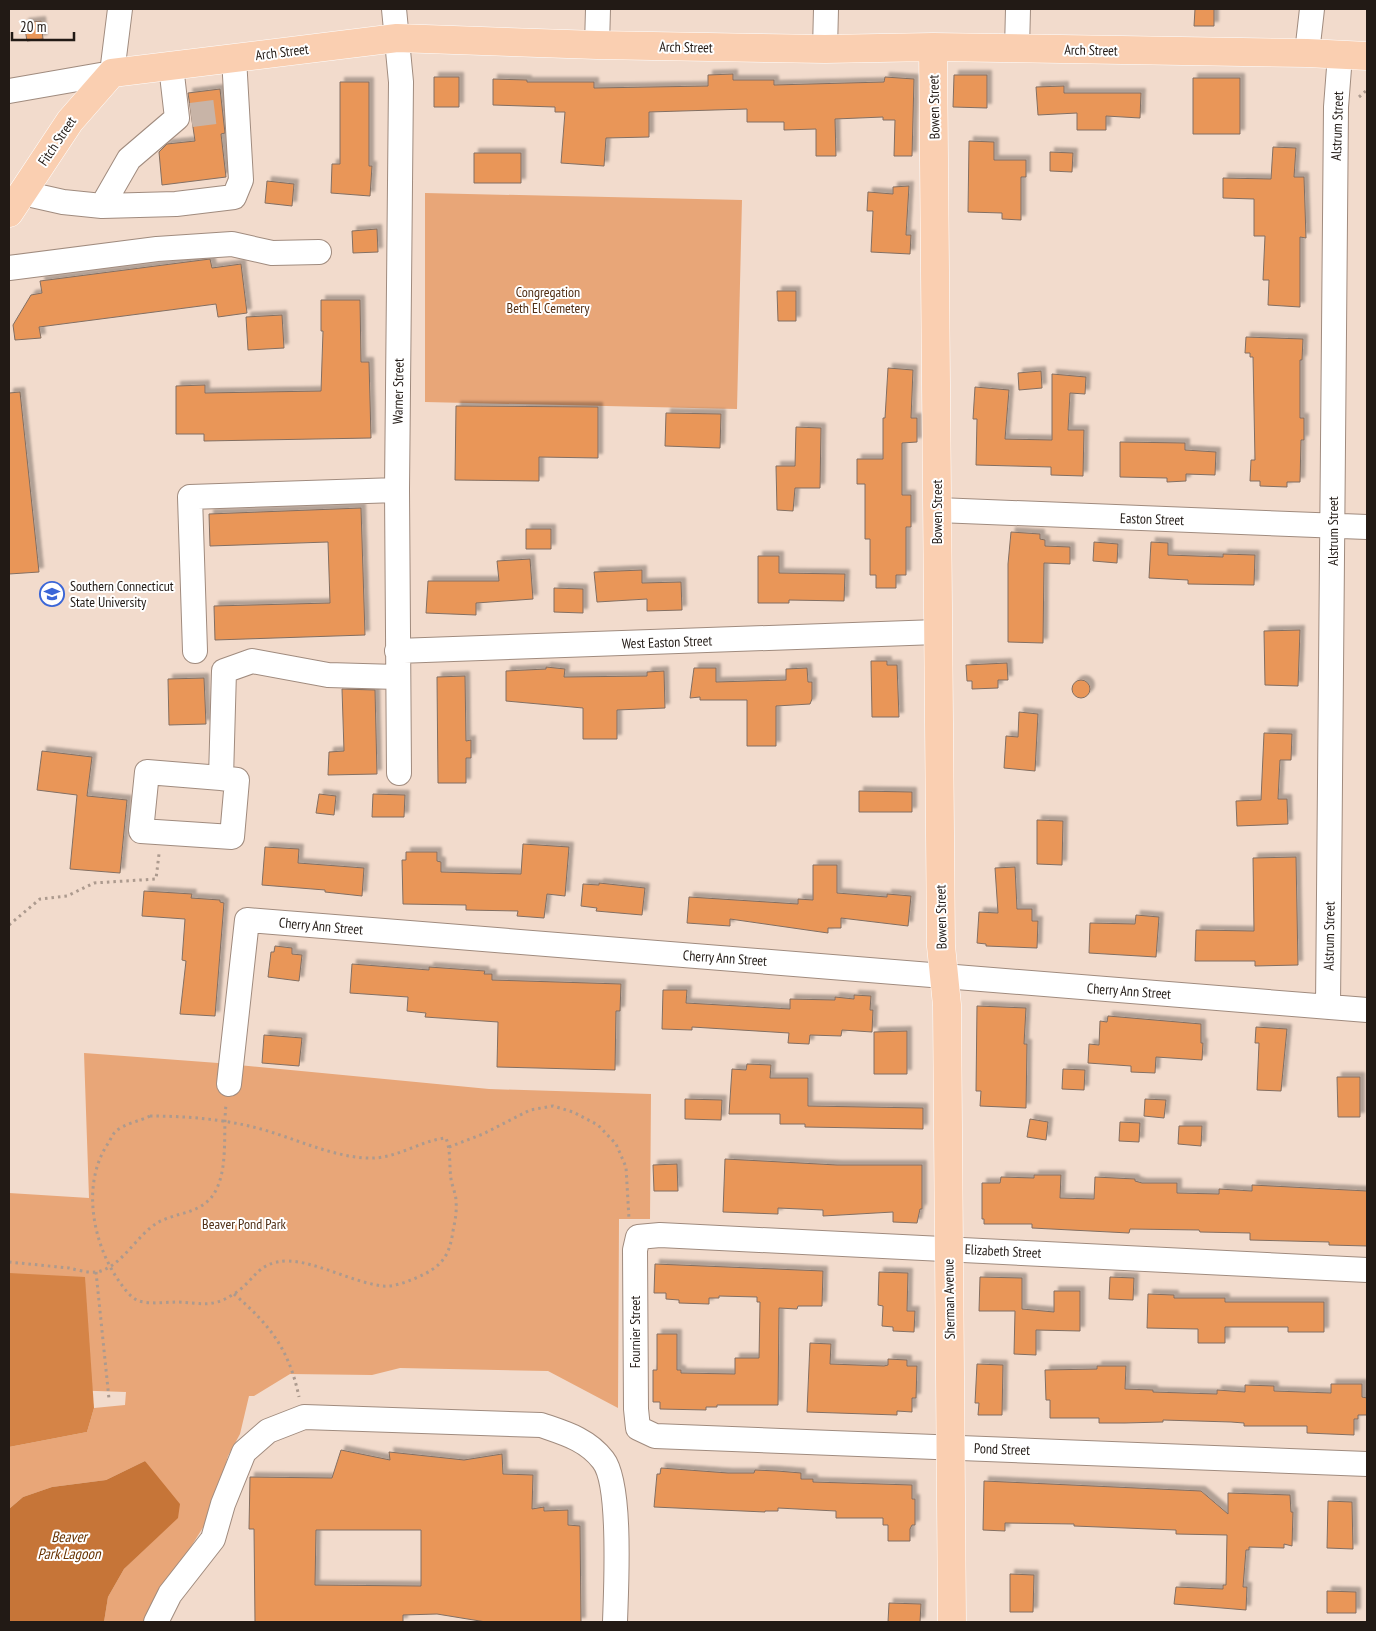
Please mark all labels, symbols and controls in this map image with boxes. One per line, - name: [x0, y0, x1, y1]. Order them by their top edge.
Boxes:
- scale bar: [12, 10, 75, 42]
- text: 20 m: [20, 17, 46, 36]
- street label: Arch Street: [659, 38, 713, 56]
- street label: Arch Street: [254, 40, 310, 64]
- street label: Arch Street: [1064, 41, 1118, 59]
- street label: Bowen Street: [924, 74, 944, 139]
- street label: Alstrum Street: [1327, 91, 1347, 161]
- street label: Fitch Street: [34, 113, 80, 169]
- park label: Congregation Beth El Cemetery: [507, 283, 590, 317]
- street label: Warner Street: [388, 358, 408, 424]
- street label: Bowen Street: [928, 480, 946, 544]
- street label: Alstrum Street: [1324, 496, 1342, 566]
- street label: Easton Street: [1120, 509, 1185, 529]
- place label: Southern Connecticut State University: [70, 577, 174, 611]
- school or university icon: Southern Connecticut State University: [39, 581, 65, 607]
- street label: West Easton Street: [621, 631, 713, 653]
- street label: Bowen Street: [931, 884, 951, 949]
- street label: Alstrum Street: [1319, 901, 1339, 971]
- street label: Cherry Ann Street: [278, 913, 364, 939]
- street label: Cherry Ann Street: [682, 946, 768, 970]
- street label: Cherry Ann Street: [1086, 979, 1172, 1003]
- park label: Beaver Pond Park: [202, 1215, 287, 1233]
- street label: Elizabeth Street: [964, 1240, 1042, 1262]
- street label: Sherman Avenue: [939, 1258, 959, 1339]
- street label: Fournier Street: [626, 1296, 644, 1368]
- street label: Pond Street: [974, 1439, 1030, 1459]
- water label: Beaver Park Lagoon: [37, 1527, 102, 1563]

